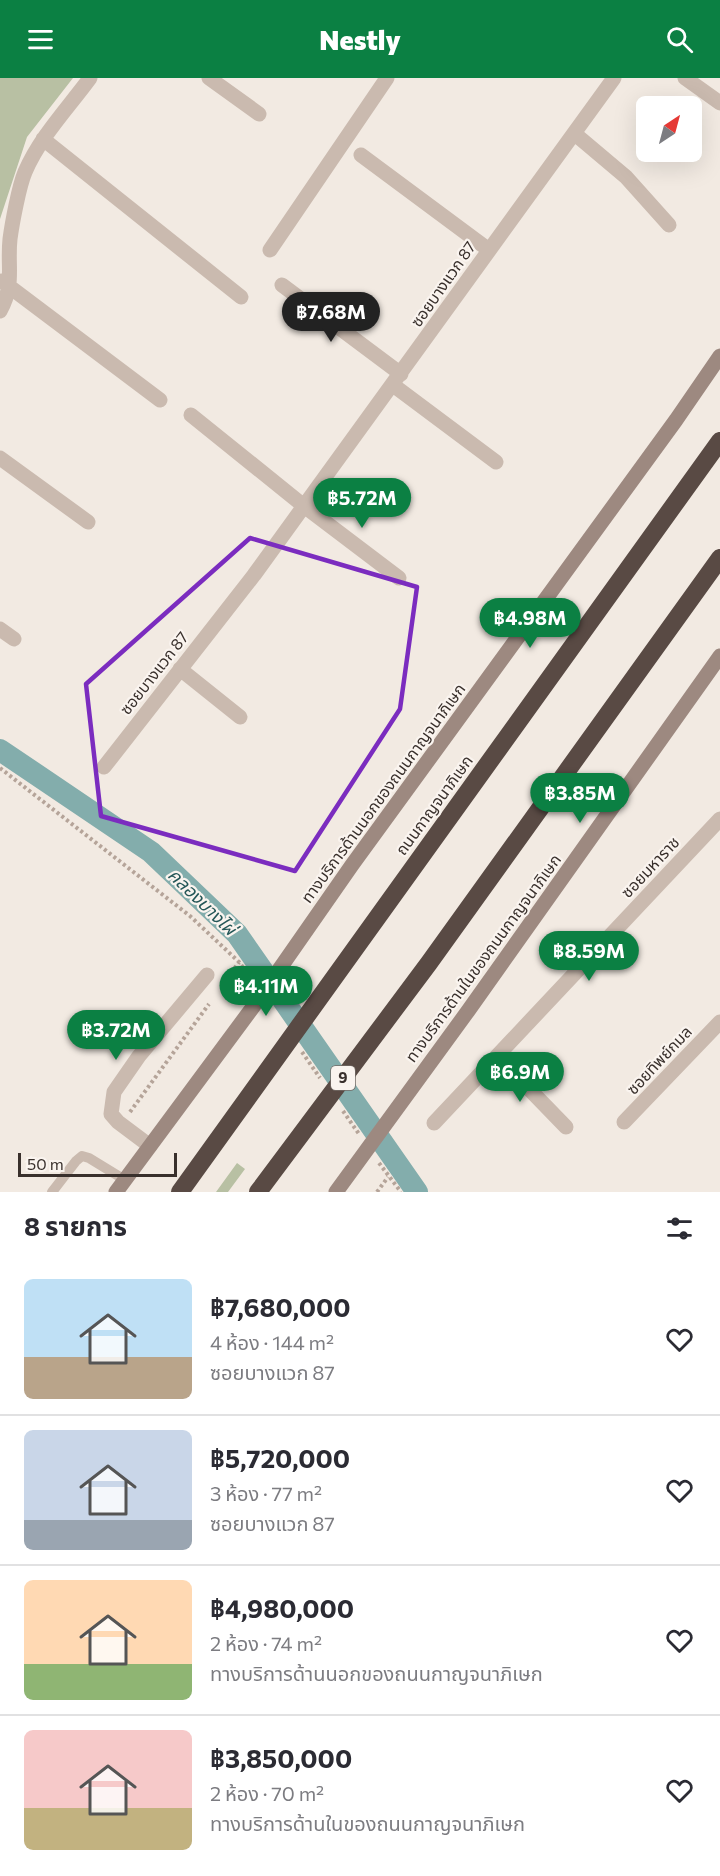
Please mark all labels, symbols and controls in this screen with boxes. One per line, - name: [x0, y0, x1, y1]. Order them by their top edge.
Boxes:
- icon: menu: [24, 23, 57, 56]
- text: Nestly: [319, 23, 401, 56]
- icon: search: [663, 23, 696, 56]
- north arrow: [636, 96, 702, 162]
- map controls: [636, 96, 702, 162]
- street label: ซอยบางแวก 87: [406, 237, 479, 330]
- pin: ฿7.68M: [282, 292, 380, 343]
- text: ฿7.68M: [296, 299, 366, 323]
- pin: ฿5.72M: [313, 478, 411, 529]
- text: ฿5.72M: [327, 485, 397, 509]
- pin: ฿4.98M: [481, 598, 579, 649]
- text: ฿4.98M: [494, 605, 566, 629]
- street label: ซอยบางแวก 87: [115, 627, 192, 718]
- street label: ทางบริการด้านนอกของถนนกาญจนาภิเษก: [297, 680, 469, 906]
- street label: ถนนกาญจนาภิเษก: [391, 751, 477, 859]
- pin: ฿3.85M: [531, 773, 629, 824]
- text: ฿3.85M: [544, 780, 616, 804]
- street label: ซอยมหาราช: [617, 832, 683, 901]
- street label: ทางบริการด้านในของถนนกาญจนาภิเษก: [401, 850, 564, 1065]
- water label: คลองบางไผ่: [164, 863, 244, 941]
- pin: ฿8.59M: [540, 931, 638, 982]
- text: ฿8.59M: [553, 938, 625, 962]
- pin: ฿4.11M: [217, 966, 315, 1017]
- text: ฿4.11M: [234, 973, 299, 997]
- pin: ฿3.72M: [67, 1010, 165, 1061]
- text: ฿3.72M: [81, 1017, 151, 1041]
- street label: ซอยทิพย์กมล: [622, 1022, 695, 1098]
- pin: ฿6.9M: [478, 1052, 562, 1103]
- text: ฿6.9M: [490, 1059, 550, 1083]
- road number: 9: [331, 1066, 355, 1090]
- scale bar: [18, 1150, 177, 1178]
- text: 50 m: [27, 1154, 64, 1173]
- text: 8 รายการ: [24, 1210, 127, 1241]
- icon: filters: [663, 1212, 696, 1245]
- text: ฿7,680,000: [210, 1291, 351, 1322]
- icon: home: [72, 1303, 144, 1375]
- icon: heart: [663, 1323, 696, 1356]
- text: 4 ห้อง · 144 m²: [210, 1330, 334, 1354]
- text: ซอยบางแวก 87: [210, 1360, 335, 1384]
- text: ฿5,720,000: [210, 1442, 350, 1473]
- icon: home: [72, 1454, 144, 1526]
- icon: heart: [663, 1474, 696, 1507]
- text: 3 ห้อง · 77 m²: [210, 1481, 322, 1505]
- text: ซอยบางแวก 87: [210, 1511, 335, 1535]
- text: ฿4,980,000: [210, 1592, 354, 1623]
- icon: home: [72, 1604, 144, 1676]
- icon: heart: [663, 1624, 696, 1657]
- text: 2 ห้อง · 74 m²: [210, 1631, 322, 1655]
- text: ทางบริการด้านนอกของถนนกาญจนาภิเษก: [210, 1661, 543, 1685]
- text: ฿3,850,000: [210, 1742, 352, 1773]
- icon: home: [72, 1754, 144, 1826]
- icon: heart: [663, 1774, 696, 1807]
- text: 2 ห้อง · 70 m²: [210, 1781, 324, 1805]
- text: ทางบริการด้านในของถนนกาญจนาภิเษก: [210, 1811, 525, 1835]

